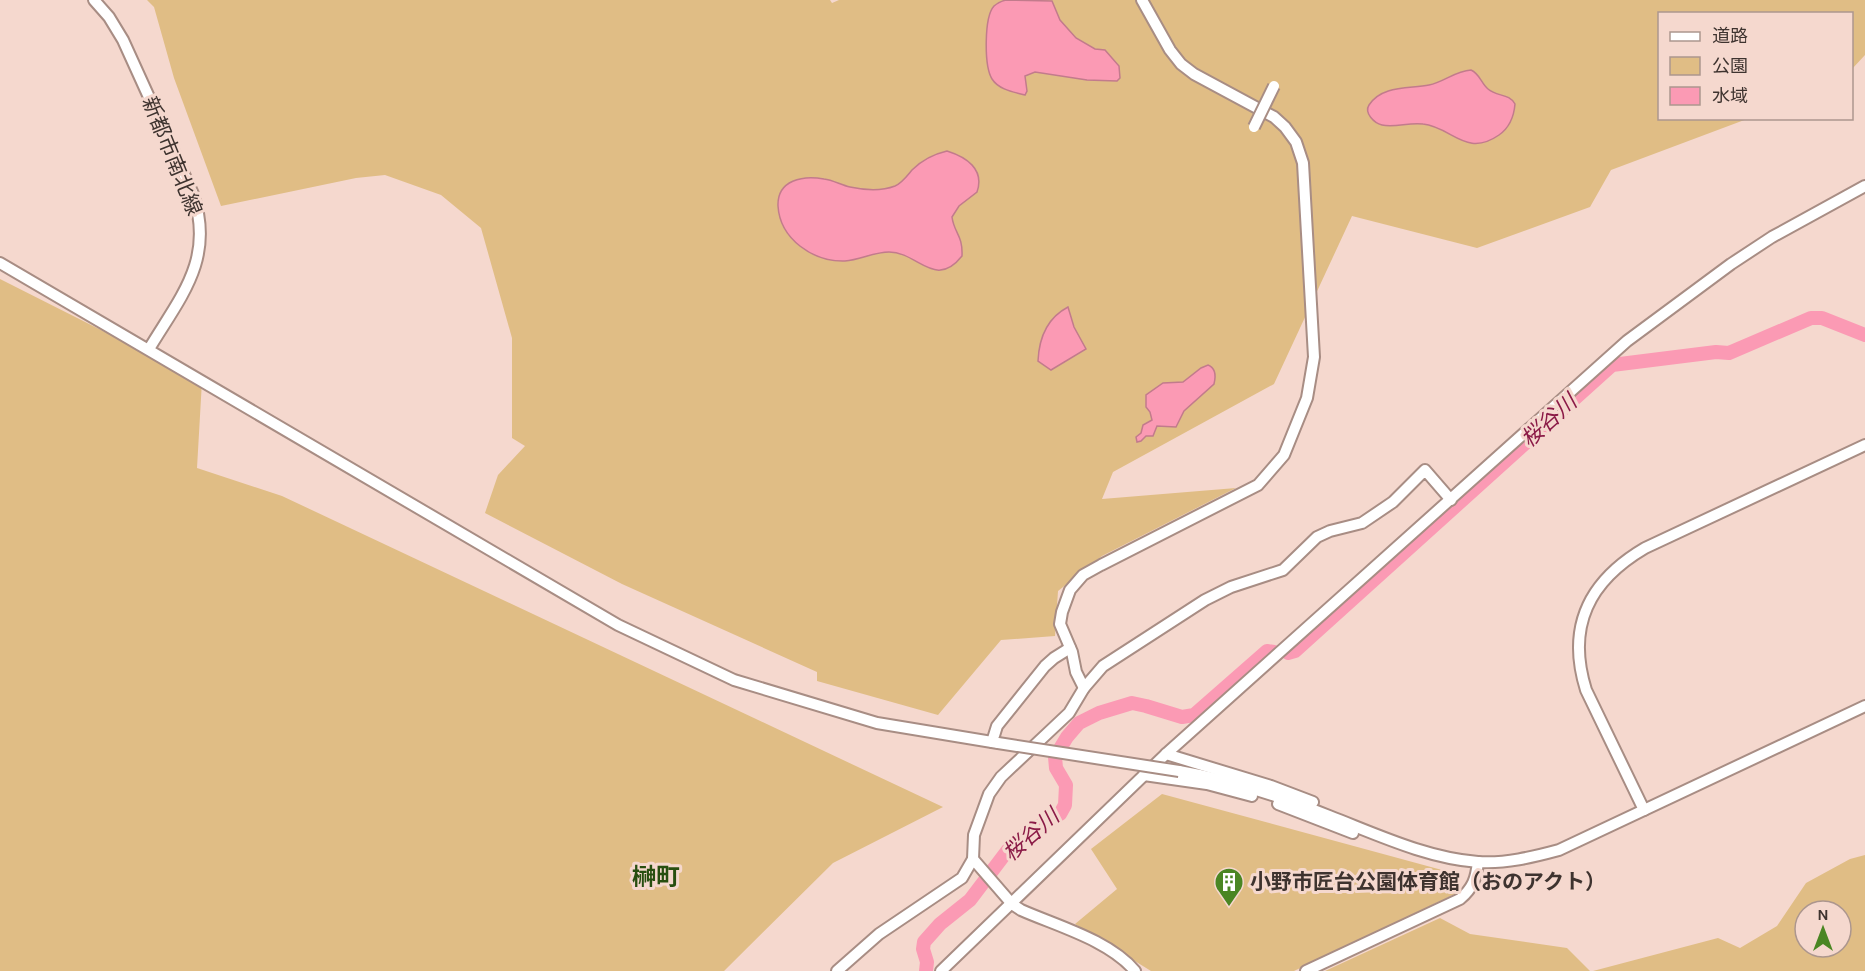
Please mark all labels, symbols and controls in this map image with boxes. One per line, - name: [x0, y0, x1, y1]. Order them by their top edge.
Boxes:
- legend: [1658, 12, 1853, 120]
- text: 道路: [1712, 25, 1748, 47]
- text: 公園: [1712, 55, 1748, 77]
- text: 水域: [1712, 85, 1748, 107]
- street label: 新都市南北線: [137, 93, 207, 219]
- water label: 桜谷川: [1516, 388, 1584, 453]
- water label: 桜谷川: [998, 802, 1066, 866]
- district label: 榊町: [632, 863, 680, 891]
- building icon: 小野市匠台公園体育館（おのアクト）: [1213, 866, 1245, 908]
- place label: 小野市匠台公園体育館（おのアクト）: [1250, 870, 1606, 894]
- north arrow: [1793, 899, 1853, 959]
- text: N: [1817, 905, 1829, 924]

